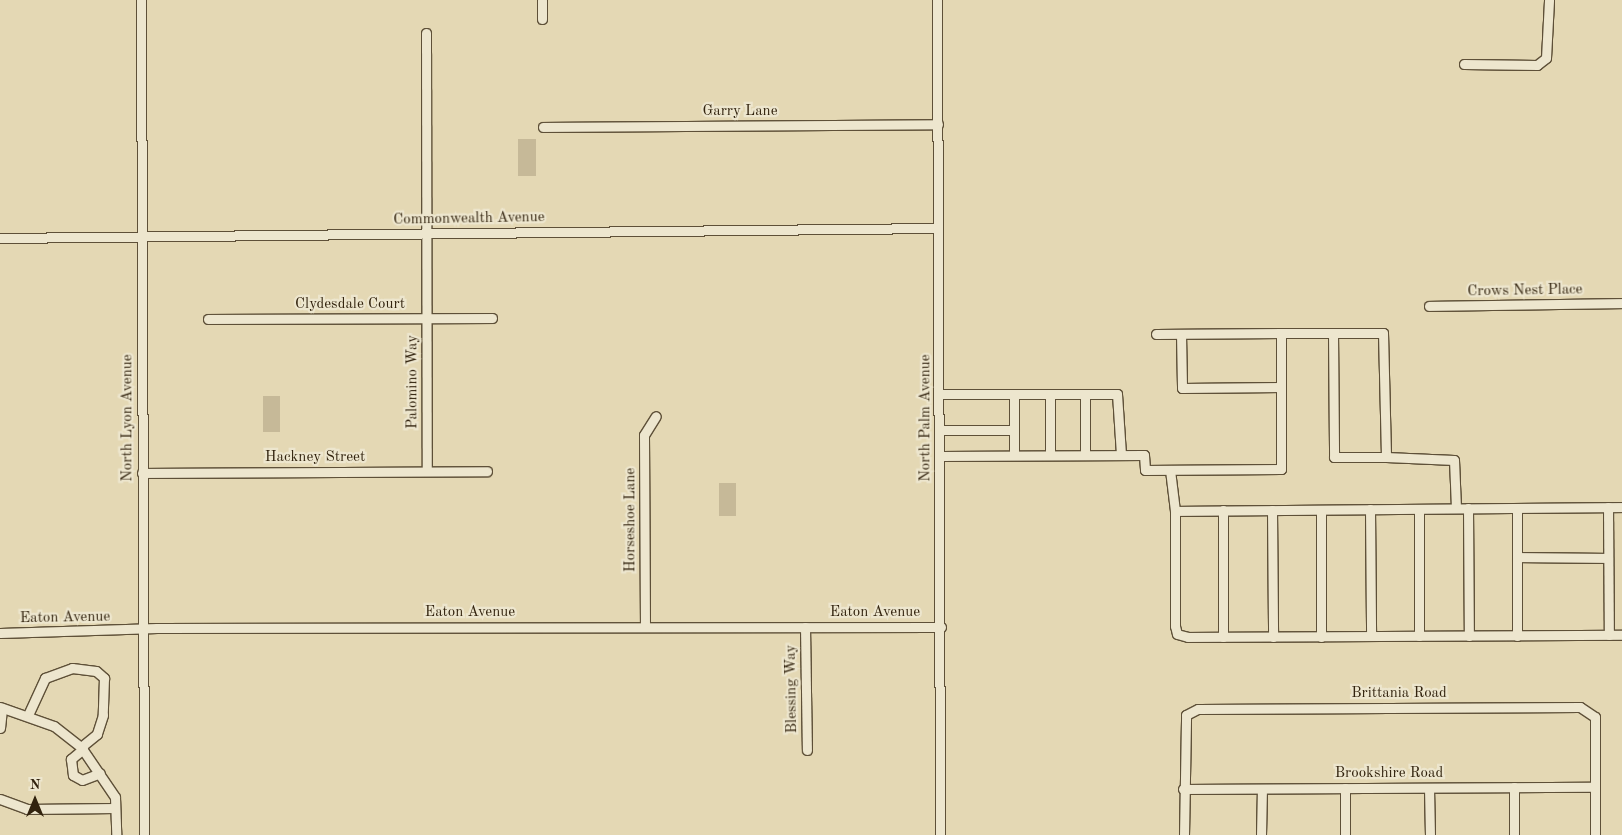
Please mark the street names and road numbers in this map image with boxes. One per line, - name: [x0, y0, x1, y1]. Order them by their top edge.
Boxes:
- street label: Garry Lane: [702, 103, 778, 121]
- street label: Commonwealth Avenue: [393, 209, 545, 229]
- street label: Crows Nest Place: [1467, 281, 1583, 301]
- street label: Clydesdale Court: [295, 296, 405, 314]
- street label: Palomino Way: [404, 335, 422, 429]
- street label: North Lyon Avenue: [119, 354, 137, 482]
- street label: North Palm Avenue: [917, 354, 935, 482]
- street label: Hackney Street: [265, 449, 365, 467]
- street label: Horseshoe Lane: [622, 468, 640, 572]
- street label: Eaton Avenue: [425, 604, 515, 622]
- street label: Eaton Avenue: [830, 604, 920, 622]
- street label: Eaton Avenue: [20, 608, 110, 628]
- street label: Blessing Way: [782, 644, 802, 734]
- street label: Brittania Road: [1351, 685, 1447, 703]
- street label: Brookshire Road: [1335, 765, 1443, 783]

